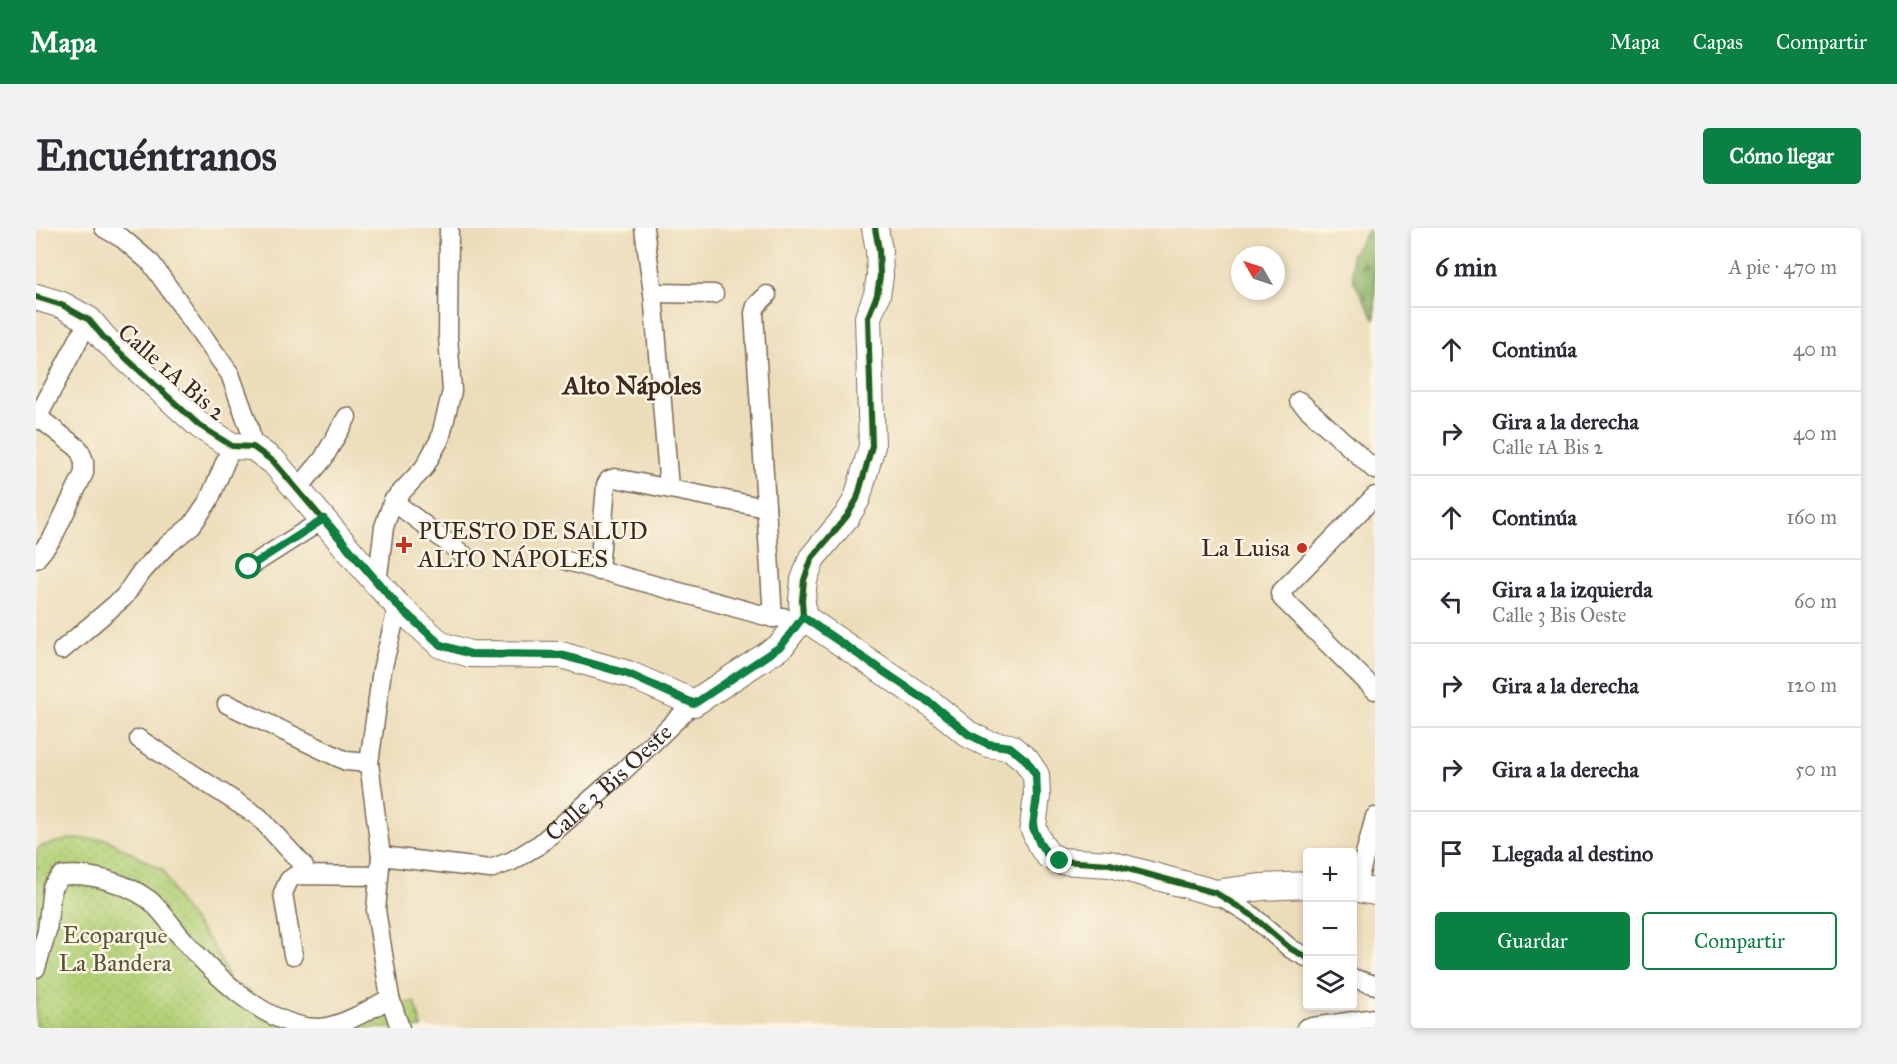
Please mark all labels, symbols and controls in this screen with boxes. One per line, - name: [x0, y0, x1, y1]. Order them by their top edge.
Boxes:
- text: Mapa: [30, 25, 97, 60]
- text: Mapa: [1610, 29, 1660, 55]
- text: Capas: [1693, 29, 1743, 55]
- text: Compartir: [1776, 29, 1867, 55]
- button: Cómo llegar: [1703, 128, 1861, 184]
- text: Encuéntranos: [36, 130, 277, 182]
- north arrow: [1231, 246, 1285, 300]
- text: 6 min: [1435, 251, 1497, 283]
- text: A pie · 470 m: [1729, 255, 1837, 279]
- street label: Calle 1A Bis 2: [112, 317, 232, 427]
- icon: ahead: [1435, 333, 1468, 366]
- text: Continúa: [1492, 336, 1577, 363]
- text: 40 m: [1793, 337, 1837, 361]
- district label: Alto Nápoles: [561, 369, 702, 401]
- text: Gira a la derecha: [1492, 408, 1639, 435]
- icon: right: [1435, 417, 1468, 450]
- text: 40 m: [1793, 421, 1837, 445]
- text: Calle 1A Bis 2: [1492, 435, 1603, 459]
- icon: ahead: [1435, 501, 1468, 534]
- text: Continúa: [1492, 504, 1577, 531]
- text: 160 m: [1786, 505, 1837, 529]
- place label: PUESTO DE SALUD ALTO NÁPOLES: [417, 516, 648, 574]
- place label: La Luisa: [1201, 533, 1291, 563]
- marker: PUESTO DE SALUD ALTO NÁPOLES: [395, 536, 413, 554]
- marker: La Luisa: [1295, 541, 1309, 555]
- route start: [235, 553, 261, 579]
- text: Gira a la izquierda: [1492, 576, 1653, 603]
- icon: left: [1435, 585, 1468, 618]
- text: 60 m: [1794, 589, 1837, 613]
- text: Calle 3 Bis Oeste: [1492, 603, 1626, 627]
- icon: right: [1435, 669, 1468, 702]
- text: Gira a la derecha: [1492, 672, 1639, 699]
- text: 120 m: [1786, 673, 1837, 697]
- street label: Calle 3 Bis Oeste: [539, 717, 678, 848]
- icon: right: [1435, 753, 1468, 786]
- text: Gira a la derecha: [1492, 756, 1639, 783]
- text: 50 m: [1795, 757, 1837, 781]
- icon: arrive: [1435, 837, 1468, 870]
- text: Llegada al destino: [1492, 840, 1653, 867]
- route end: [1046, 847, 1072, 873]
- map controls: [1303, 848, 1357, 1010]
- button: +: [1303, 848, 1357, 902]
- button: −: [1303, 902, 1357, 956]
- button: Guardar: [1435, 912, 1630, 970]
- button: Compartir: [1642, 912, 1837, 970]
- park label: Ecoparque La Bandera: [58, 920, 172, 978]
- button: layers: [1303, 956, 1357, 1010]

